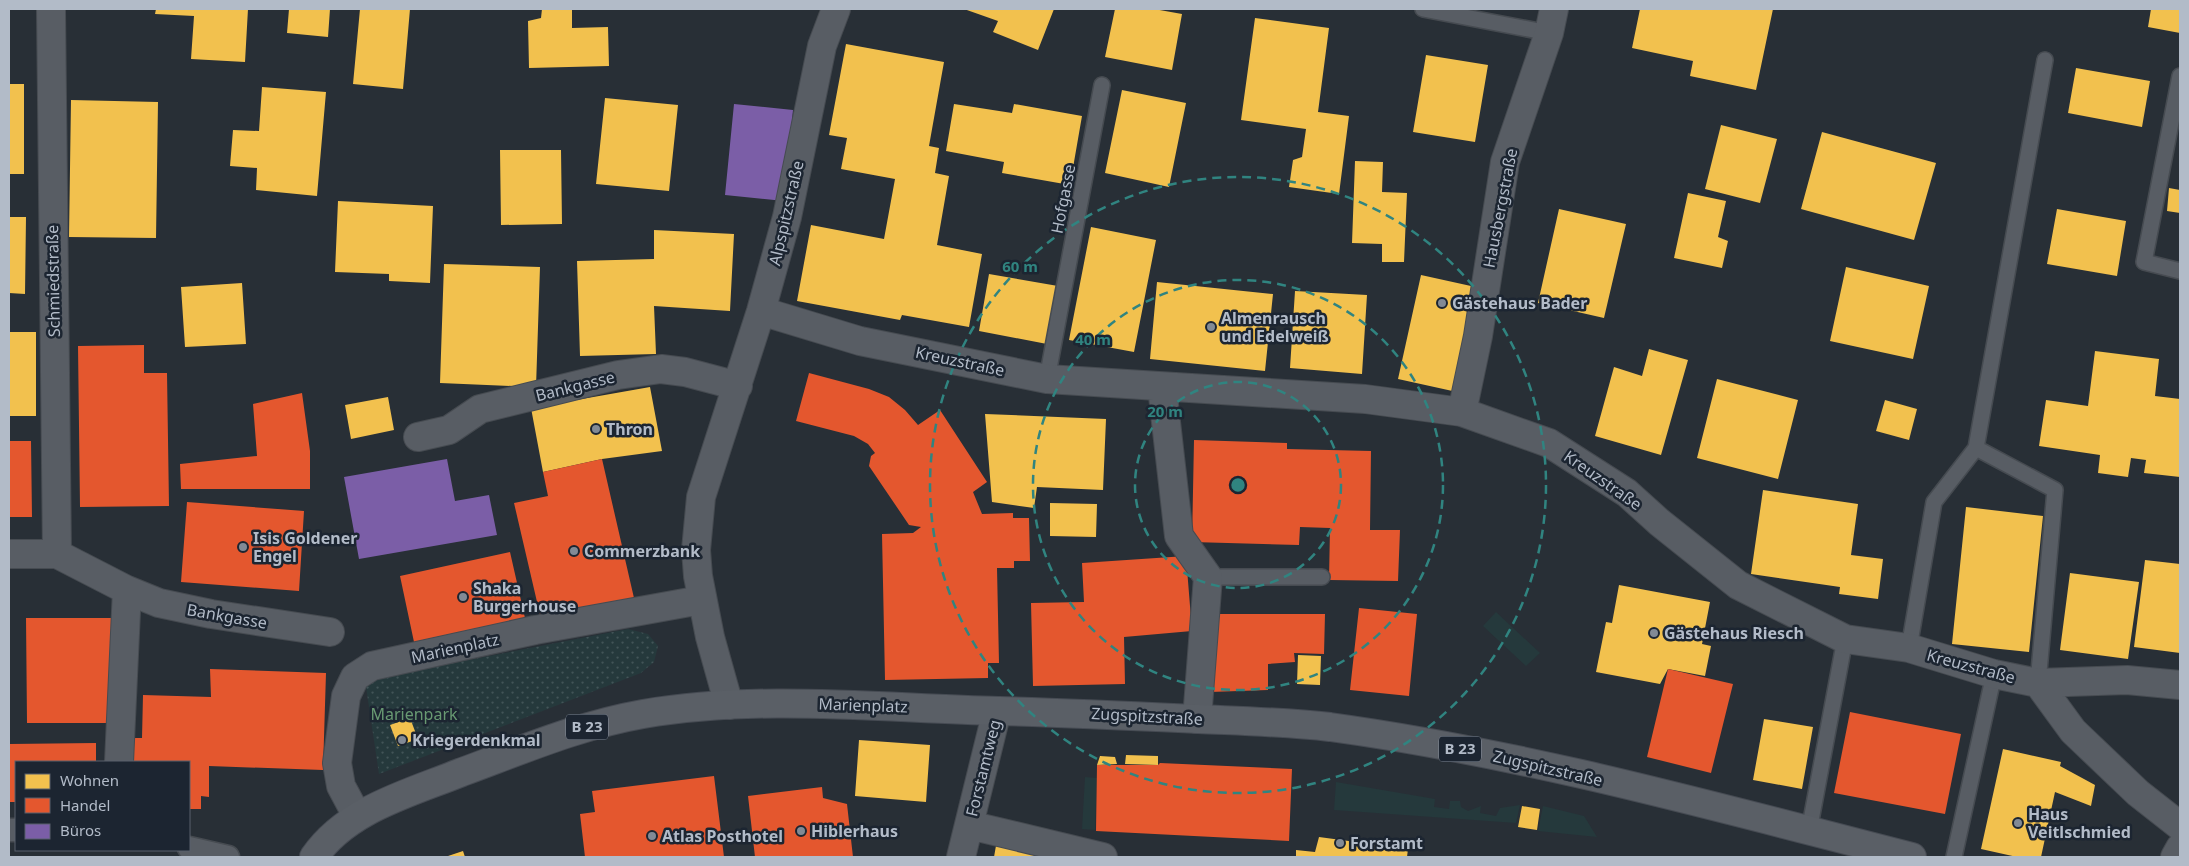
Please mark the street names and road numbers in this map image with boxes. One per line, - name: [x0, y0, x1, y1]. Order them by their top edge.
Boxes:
- street label: Hausbergstraße: [1478, 146, 1522, 270]
- street label: Alpspitzstraße: [763, 158, 809, 268]
- street label: Hofgasse: [1046, 162, 1080, 236]
- street label: Schmiedstraße: [41, 225, 65, 337]
- street label: Kreuzstraße: [913, 341, 1007, 381]
- street label: Bankgasse: [533, 366, 617, 406]
- street label: Kreuzstraße: [1560, 445, 1646, 515]
- street label: Bankgasse: [185, 598, 269, 634]
- street label: Marienplatz: [409, 628, 501, 668]
- street label: Kreuzstraße: [1924, 644, 2018, 688]
- street label: Marienplatz: [818, 692, 908, 718]
- street label: Zugspitzstraße: [1091, 702, 1203, 730]
- road number: B 23: [566, 714, 608, 740]
- street label: Forstamtweg: [960, 717, 1006, 819]
- road number: B 23: [1439, 736, 1481, 762]
- street label: Zugspitzstraße: [1491, 745, 1605, 791]

